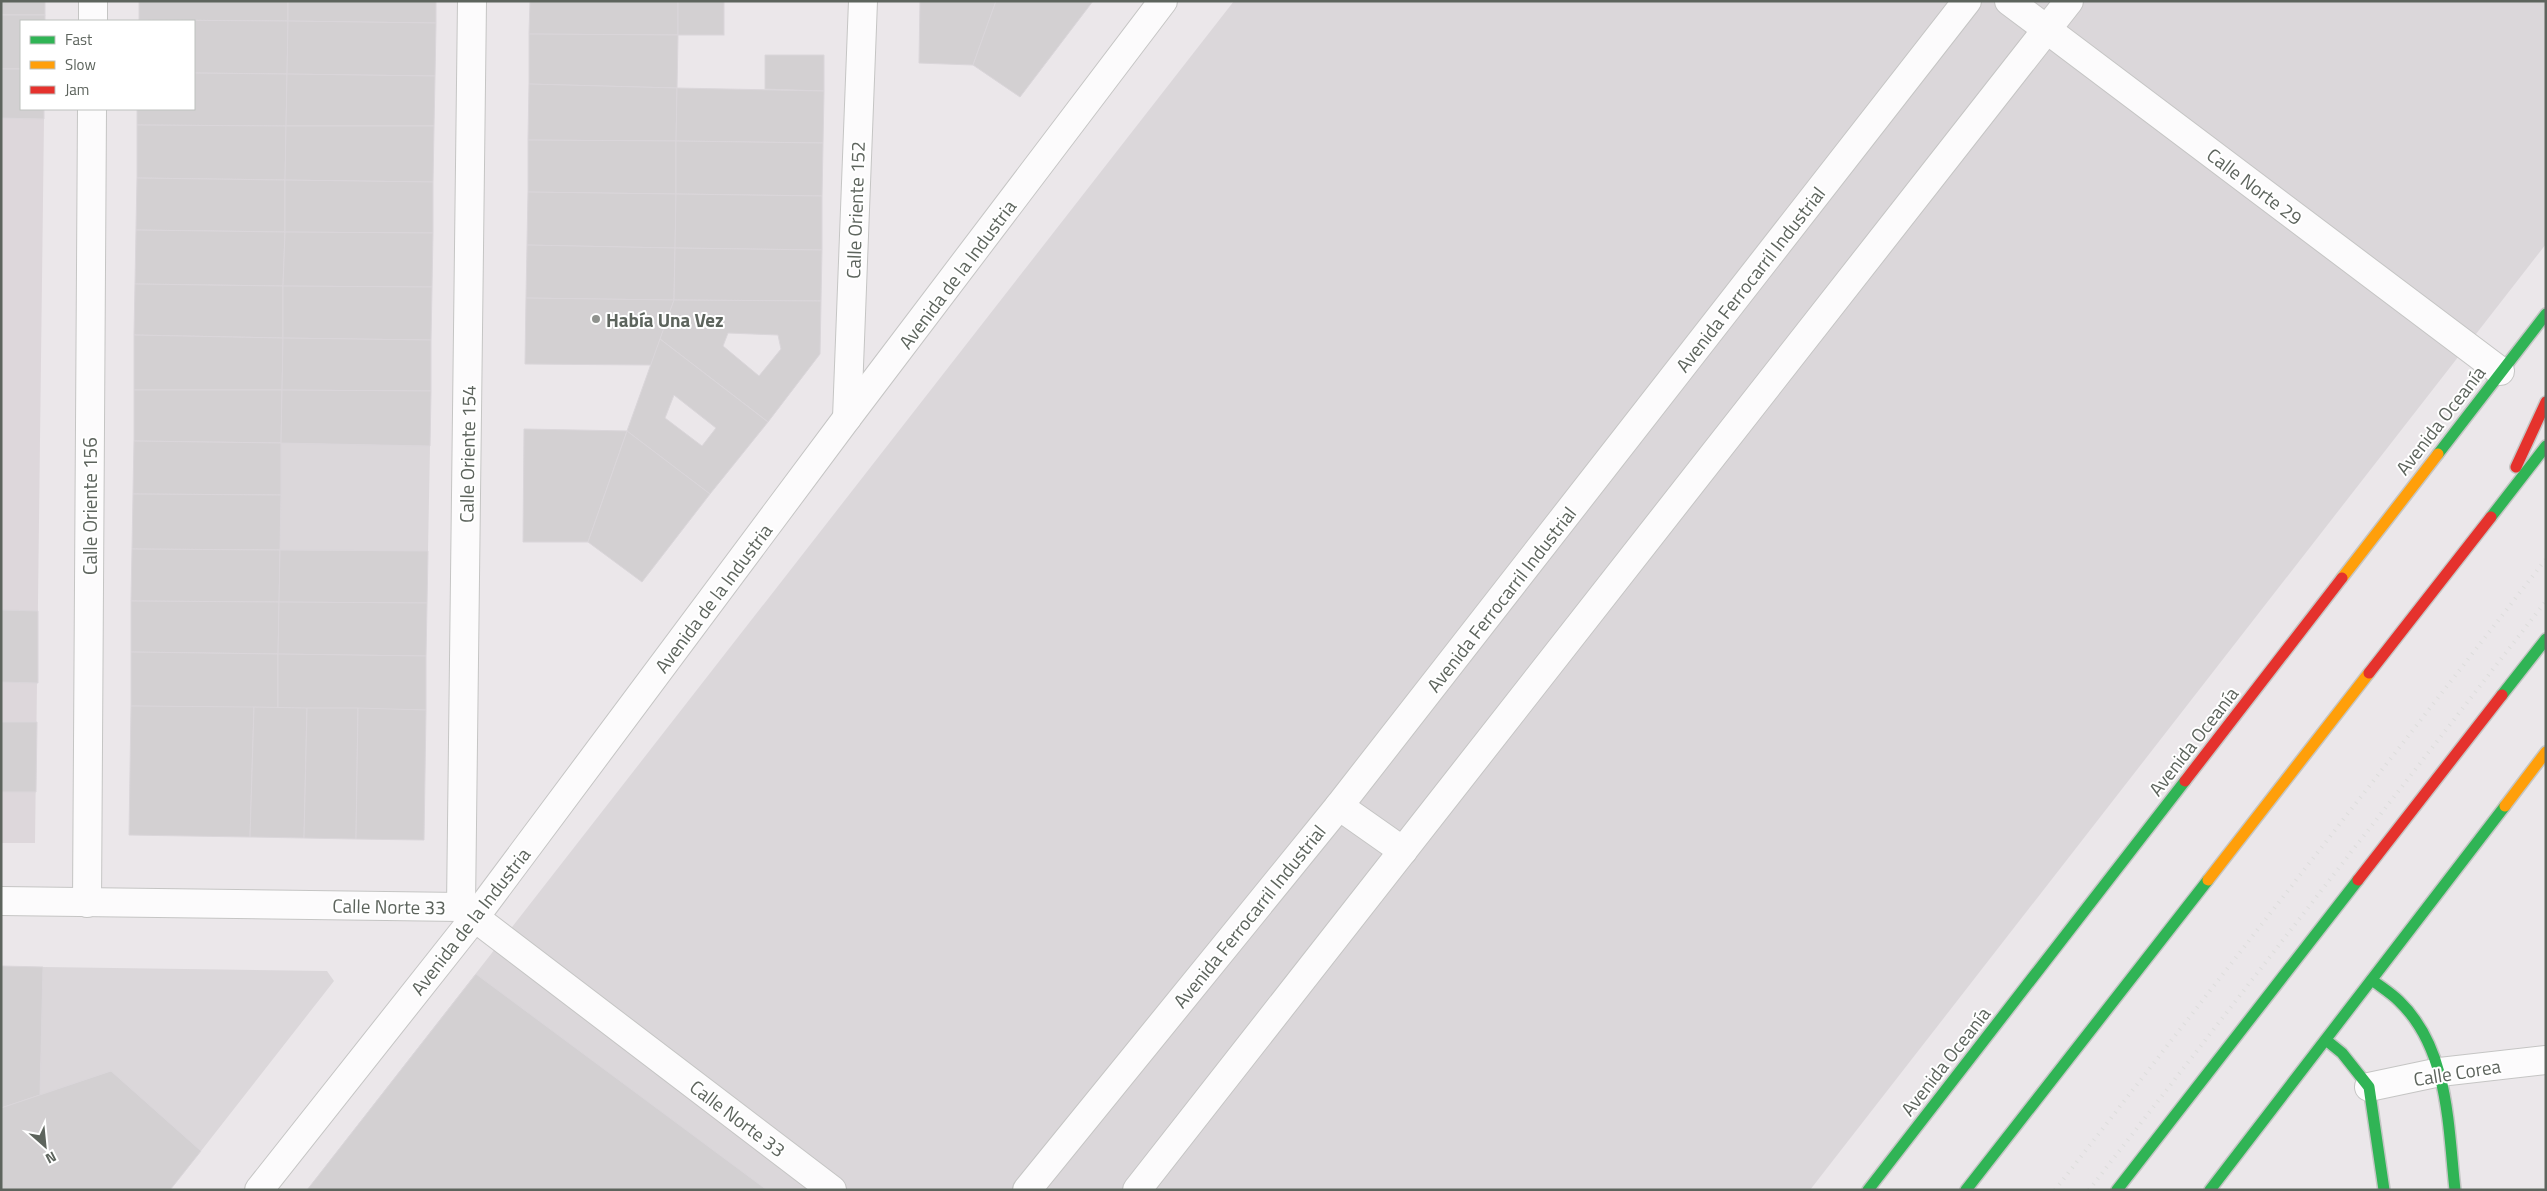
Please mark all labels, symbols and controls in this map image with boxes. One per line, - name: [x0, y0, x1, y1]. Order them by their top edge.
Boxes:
- legend: [20, 20, 195, 110]
- text: Fast: [65, 28, 93, 51]
- text: Slow: [65, 53, 96, 76]
- text: Jam: [65, 78, 89, 101]
- street label: Calle Norte 29: [2201, 140, 2309, 232]
- street label: Calle Oriente 152: [838, 141, 872, 279]
- street label: Avenida Ferrocarril Industrial: [1668, 180, 1832, 378]
- street label: Avenida de la Industria: [891, 193, 1023, 355]
- place label: Había Una Vez: [606, 305, 724, 334]
- marker: Había Una Vez: [590, 313, 602, 325]
- street label: Avenida Oceanía: [2388, 359, 2492, 481]
- street label: Calle Oriente 154: [451, 385, 483, 523]
- street label: Calle Oriente 156: [75, 437, 104, 575]
- street label: Avenida Ferrocarril Industrial: [1419, 500, 1583, 698]
- street label: Avenida de la Industria: [647, 517, 779, 679]
- street label: Avenida Oceanía: [2141, 680, 2245, 802]
- street label: Avenida Ferrocarril Industrial: [1166, 818, 1332, 1014]
- street label: Avenida de la Industria: [403, 841, 537, 1001]
- street label: Calle Norte 33: [332, 891, 446, 921]
- street label: Avenida Oceanía: [1893, 1000, 1997, 1122]
- street label: Calle Corea: [2411, 1051, 2503, 1093]
- street label: Calle Norte 33: [684, 1072, 792, 1164]
- north arrow: [20, 1121, 70, 1171]
- text: N: [42, 1146, 60, 1170]

